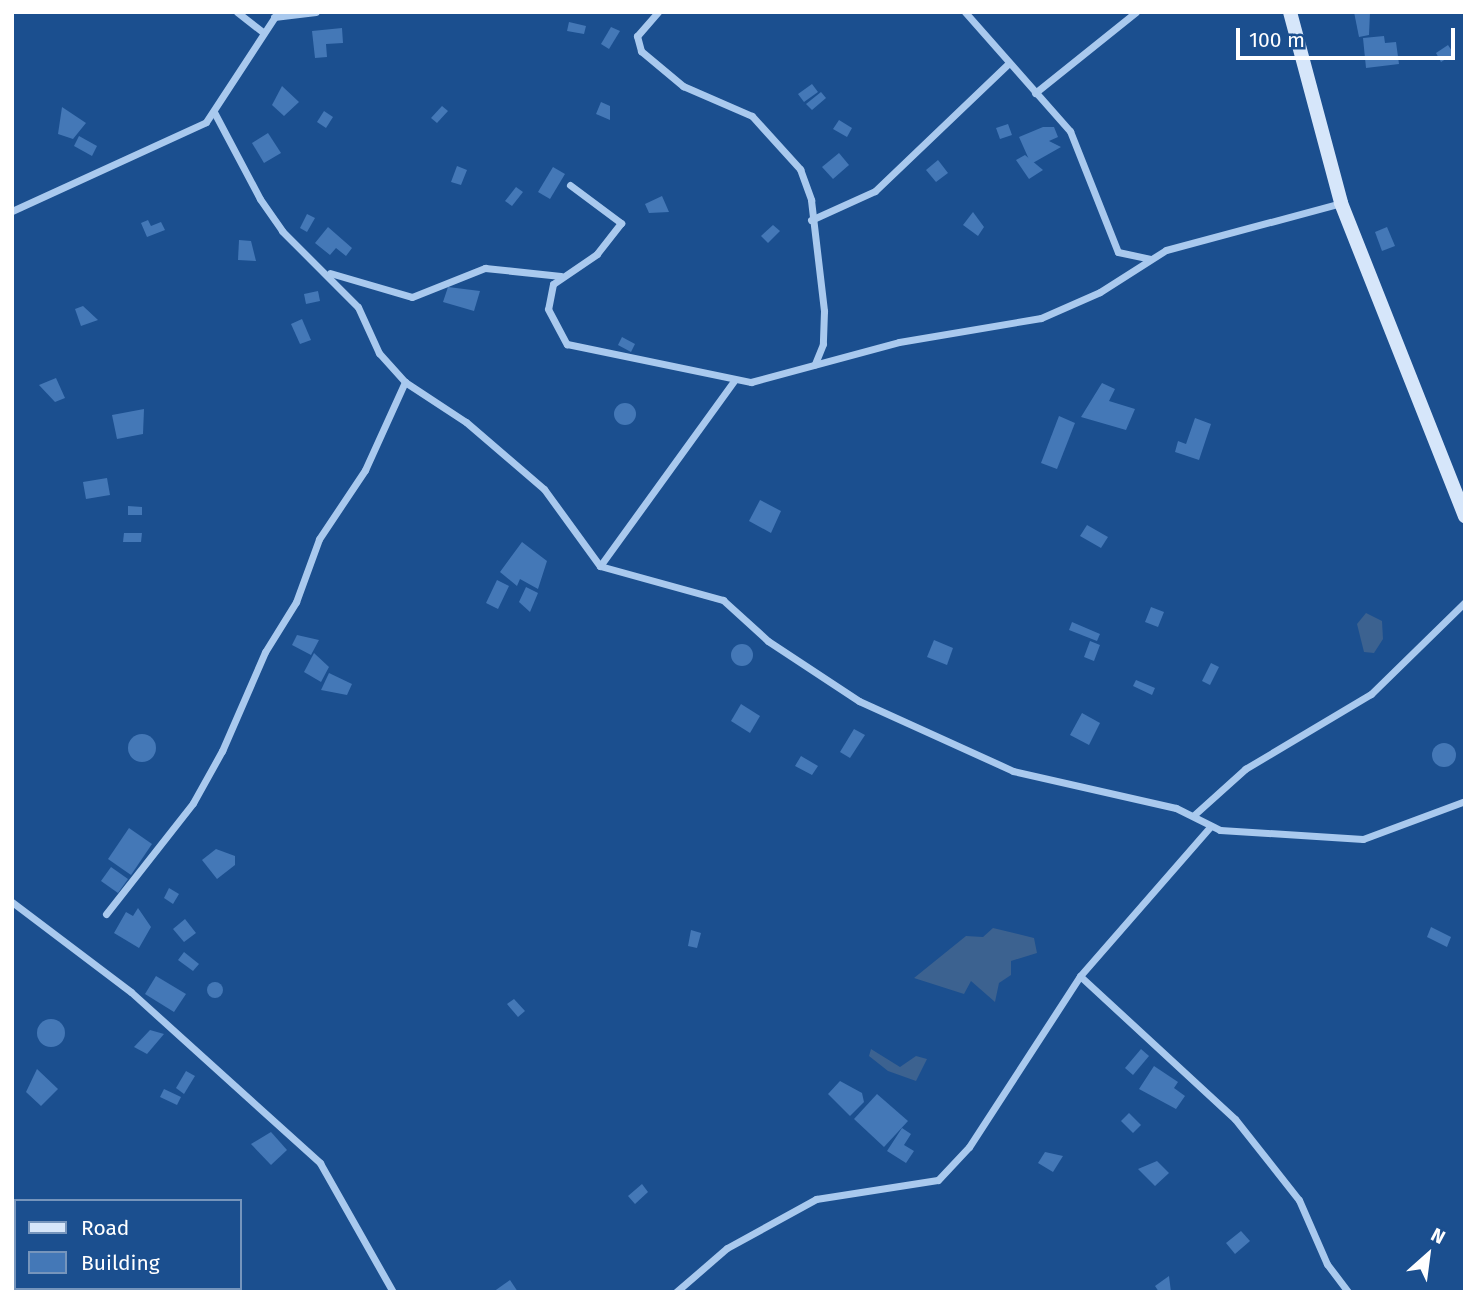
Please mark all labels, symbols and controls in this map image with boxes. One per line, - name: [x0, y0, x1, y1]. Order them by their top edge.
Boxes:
- scale bar: [1239, 14, 1458, 58]
- text: 100 m: [1249, 27, 1305, 53]
- legend: [14, 1199, 242, 1290]
- text: Road: [81, 1215, 129, 1241]
- north arrow: [1393, 1220, 1463, 1290]
- text: N: [1427, 1223, 1449, 1249]
- text: Building: [81, 1250, 160, 1276]

